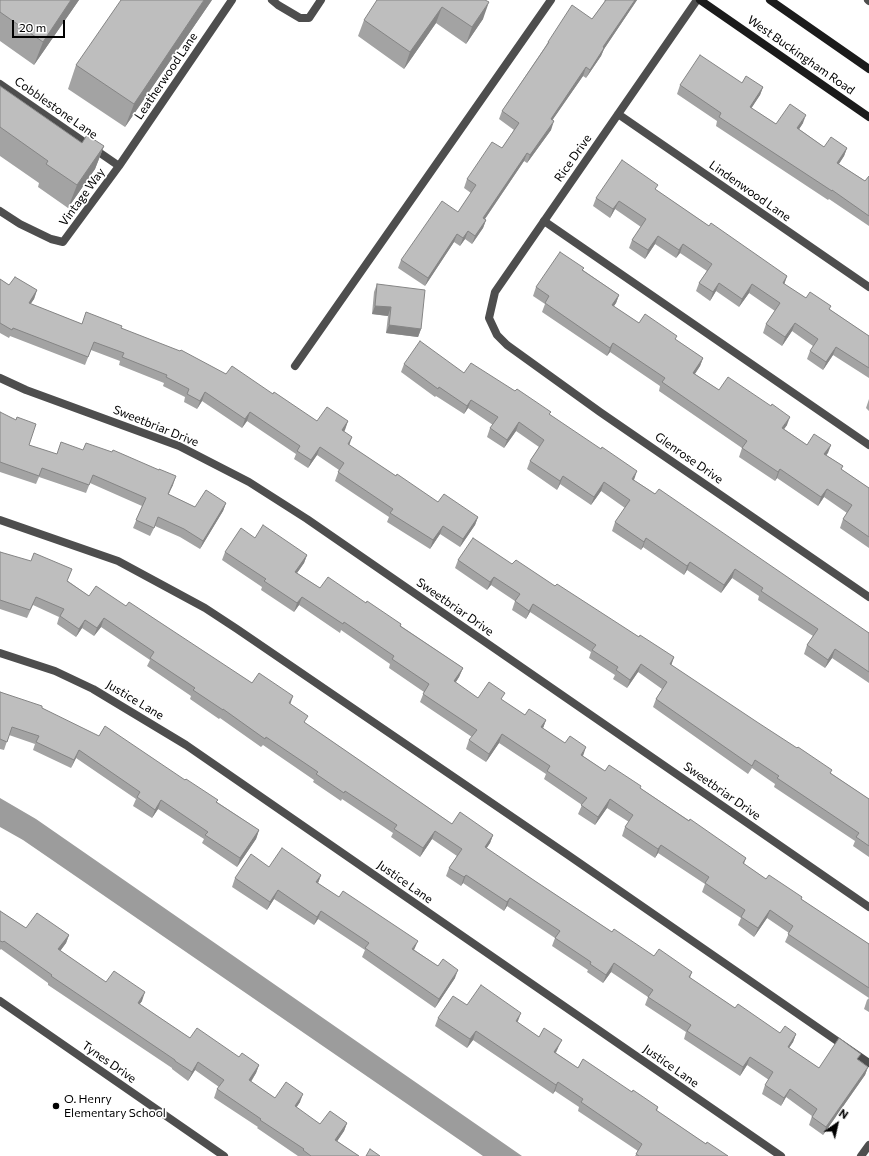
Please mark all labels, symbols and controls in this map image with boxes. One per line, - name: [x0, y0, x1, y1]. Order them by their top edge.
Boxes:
- scale bar: [14, 12, 67, 38]
- street label: West Buckingham Road: [745, 12, 857, 98]
- text: 20 m: [19, 20, 46, 34]
- street label: Leatherwood Lane: [132, 30, 200, 122]
- street label: Cobblestone Lane: [12, 74, 100, 142]
- street label: Rice Drive: [551, 131, 595, 185]
- street label: Lindenwood Lane: [706, 158, 794, 224]
- street label: Vintage Way: [56, 165, 108, 229]
- street label: Sweetbriar Drive: [111, 402, 201, 450]
- street label: Glenrose Drive: [652, 429, 726, 487]
- street label: Sweetbriar Drive: [414, 575, 496, 639]
- street label: Justice Lane: [104, 677, 166, 723]
- street label: Sweetbriar Drive: [681, 759, 763, 823]
- street label: Justice Lane: [374, 858, 436, 906]
- street label: Tynes Drive: [79, 1038, 139, 1086]
- street label: Justice Lane: [640, 1042, 702, 1090]
- place label: O. Henry Elementary School: [64, 1092, 166, 1120]
- marker: O. Henry Elementary School: [51, 1101, 61, 1111]
- north arrow: [817, 1104, 857, 1144]
- text: N: [837, 1106, 851, 1121]

